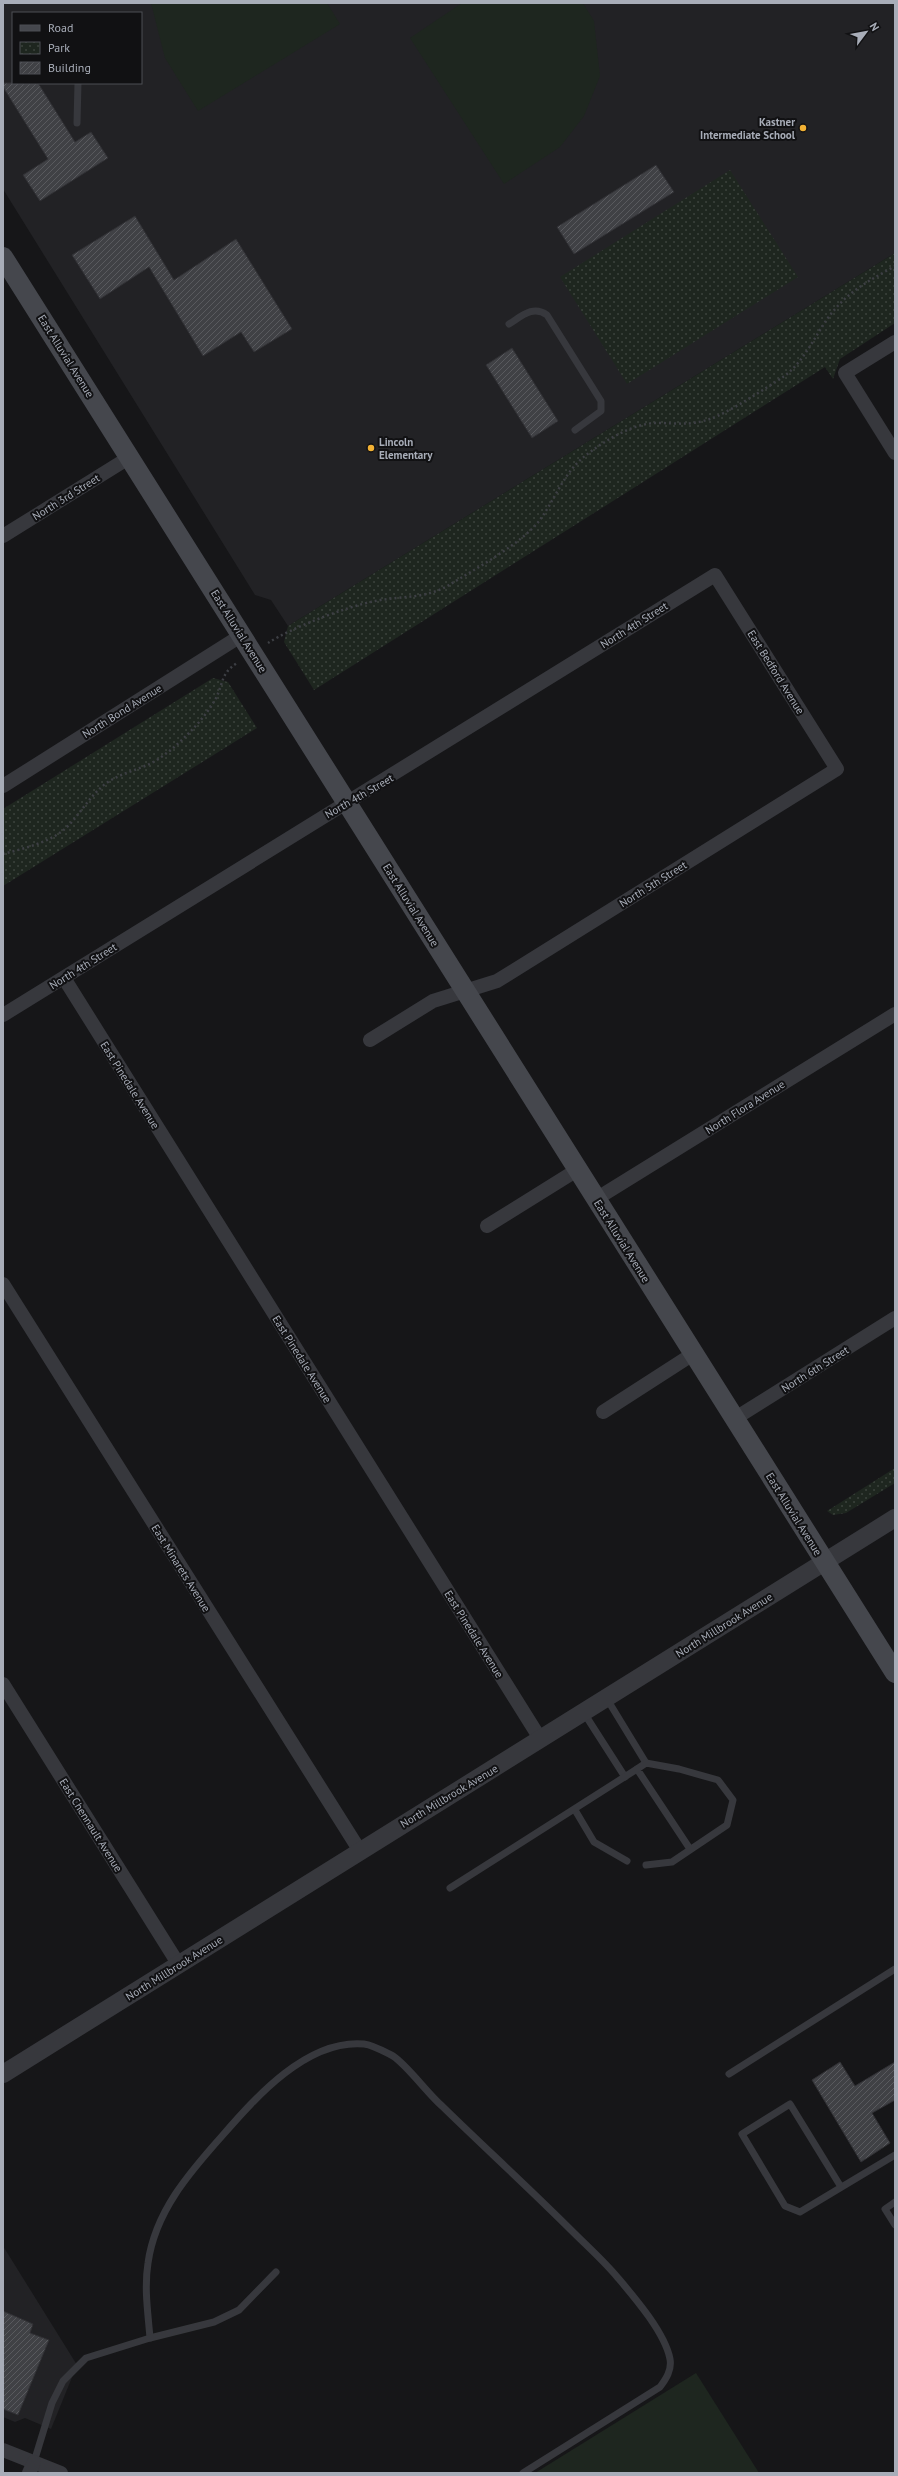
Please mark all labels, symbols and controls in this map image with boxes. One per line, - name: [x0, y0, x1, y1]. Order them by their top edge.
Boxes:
- legend: [12, 12, 142, 84]
- north arrow: [846, 12, 886, 52]
- text: Road: [48, 20, 73, 35]
- text: N: [867, 20, 882, 33]
- text: Park: [48, 40, 70, 55]
- text: Building: [48, 60, 91, 75]
- place label: Kastner Intermediate School: [700, 115, 796, 142]
- marker: Kastner Intermediate School: [798, 123, 808, 133]
- street label: East Alluvial Avenue: [35, 312, 97, 400]
- place label: Lincoln Elementary: [379, 435, 433, 462]
- marker: Lincoln Elementary: [366, 443, 376, 453]
- street label: North 3rd Street: [30, 471, 102, 523]
- street label: East Alluvial Avenue: [208, 587, 270, 675]
- street label: North 4th Street: [598, 599, 671, 651]
- street label: East Bedford Avenue: [745, 627, 808, 717]
- street label: North Bond Avenue: [80, 681, 165, 741]
- street label: North 4th Street: [322, 771, 396, 821]
- street label: North 5th Street: [617, 858, 690, 910]
- street label: East Alluvial Avenue: [380, 861, 442, 949]
- street label: North 4th Street: [47, 940, 120, 992]
- street label: East Pinedale Avenue: [97, 1039, 163, 1132]
- street label: North Flora Avenue: [703, 1077, 788, 1137]
- street label: East Alluvial Avenue: [591, 1197, 653, 1285]
- street label: East Pinedale Avenue: [269, 1313, 335, 1406]
- street label: North 6th Street: [779, 1343, 852, 1395]
- street label: East Alluvial Avenue: [763, 1470, 825, 1558]
- street label: East Minarets Avenue: [148, 1522, 214, 1615]
- street label: East Pinedale Avenue: [441, 1588, 507, 1681]
- street label: North Millbrook Avenue: [673, 1589, 775, 1660]
- street label: North Millbrook Avenue: [398, 1761, 501, 1831]
- street label: East Chennault Avenue: [56, 1776, 126, 1875]
- street label: North Millbrook Avenue: [123, 1932, 225, 2003]

